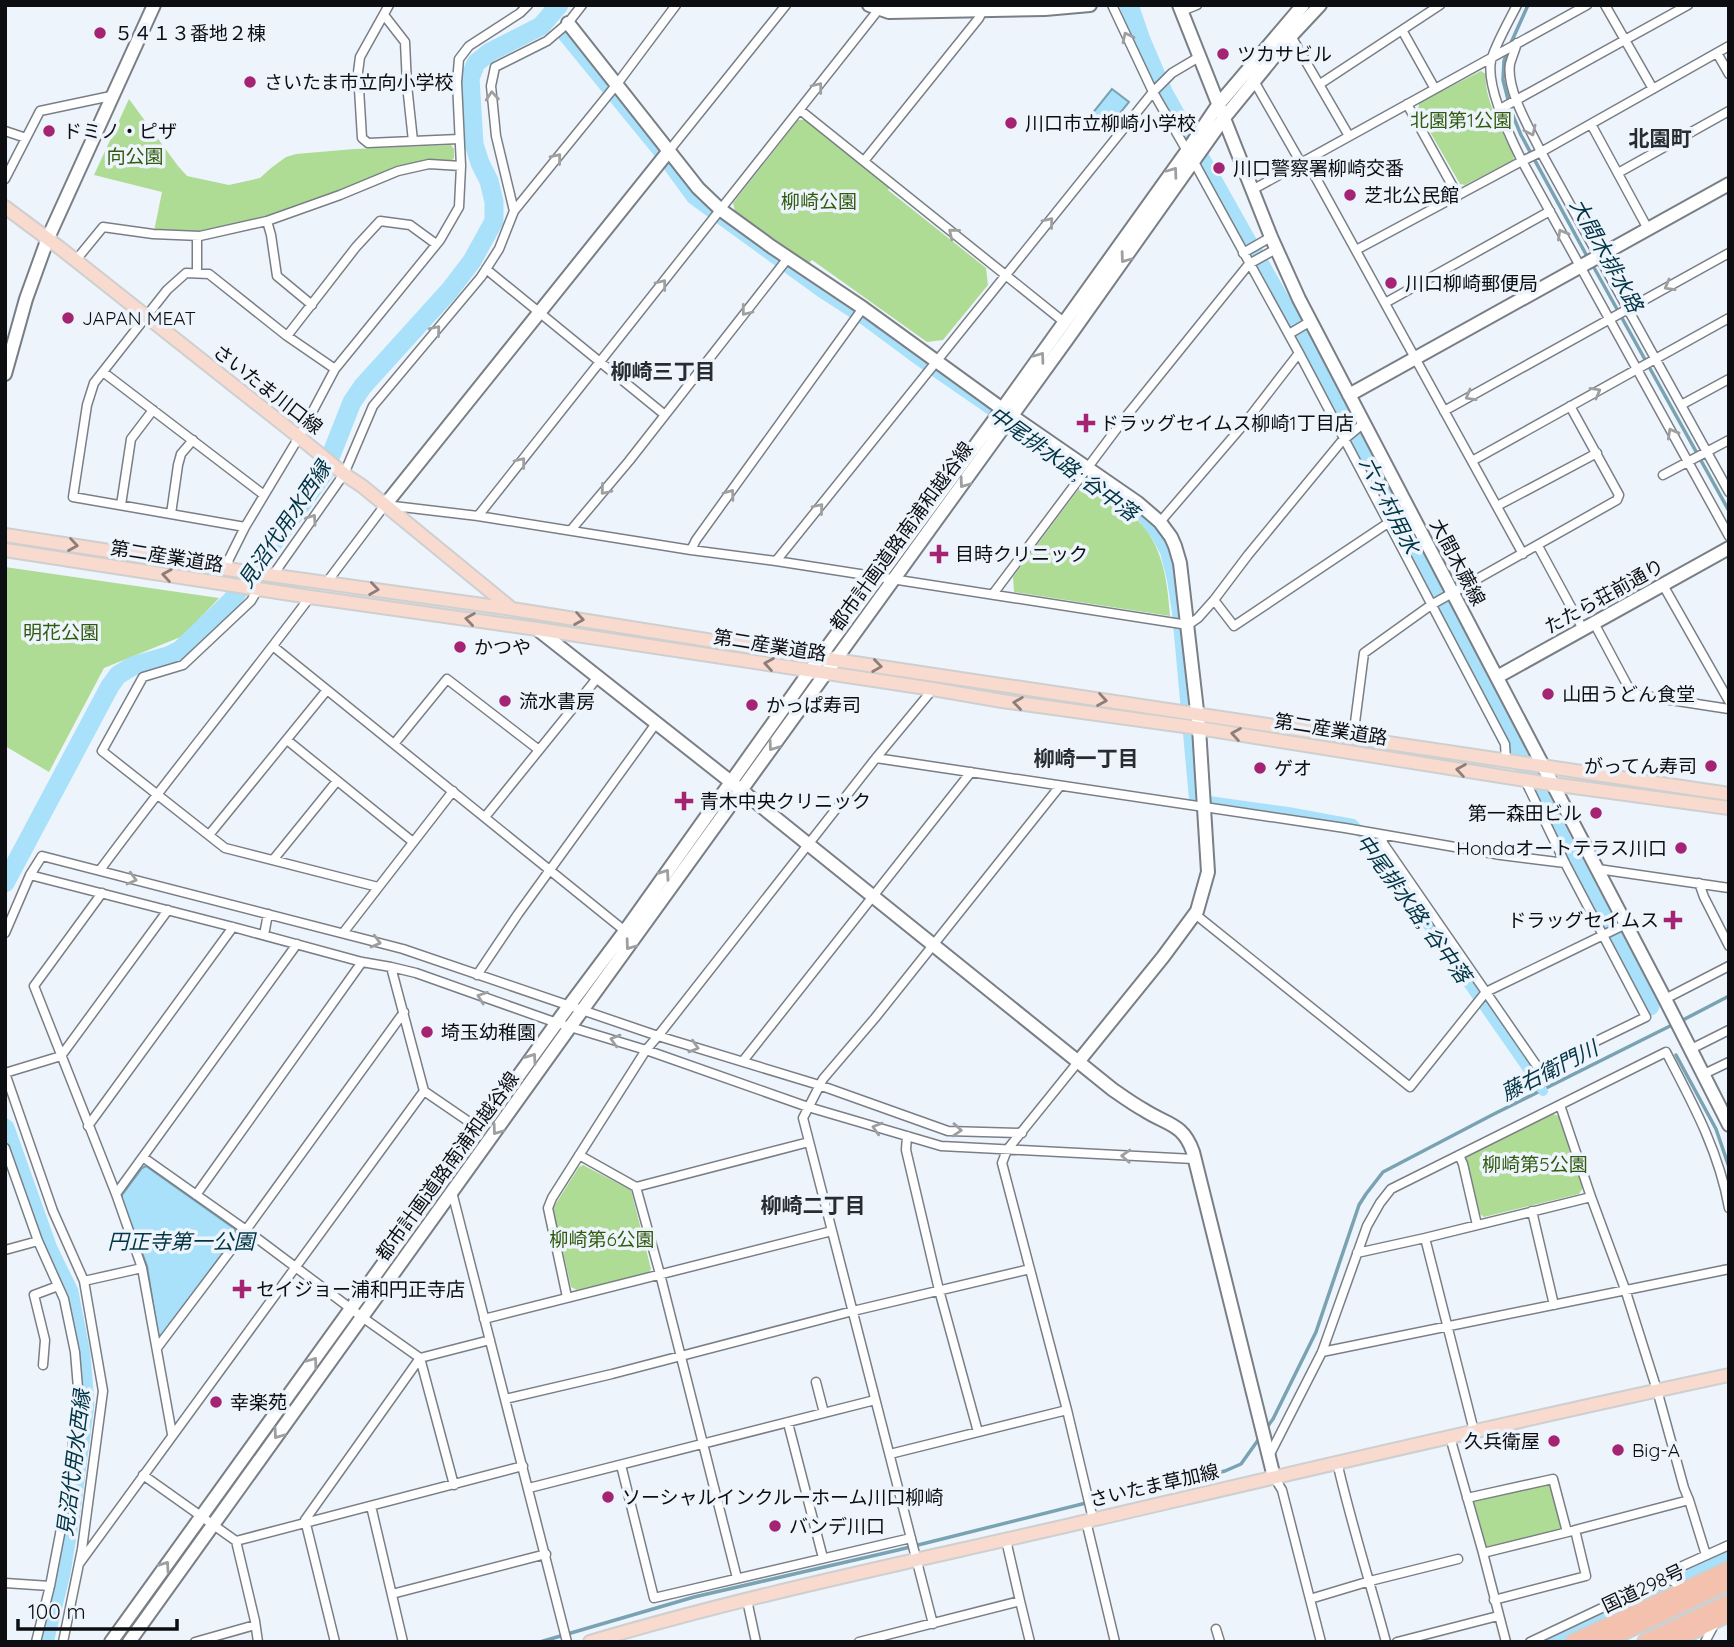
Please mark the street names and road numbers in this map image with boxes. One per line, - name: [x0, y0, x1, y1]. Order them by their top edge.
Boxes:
- street label: さいたま川口線: [208, 339, 328, 439]
- street label: 都市計画道路南浦和越谷線: [824, 437, 978, 635]
- street label: 大間木蕨線: [1425, 514, 1491, 610]
- street label: 第二産業道路: [109, 535, 225, 577]
- street label: たたら荘前通り: [1540, 553, 1668, 639]
- street label: 第二産業道路: [712, 624, 828, 666]
- street label: 第二産業道路: [1273, 708, 1389, 750]
- street label: 都市計画道路南浦和越谷線: [370, 1067, 524, 1265]
- street label: さいたま草加線: [1087, 1458, 1221, 1512]
- street label: 国道298号: [1598, 1558, 1688, 1618]

